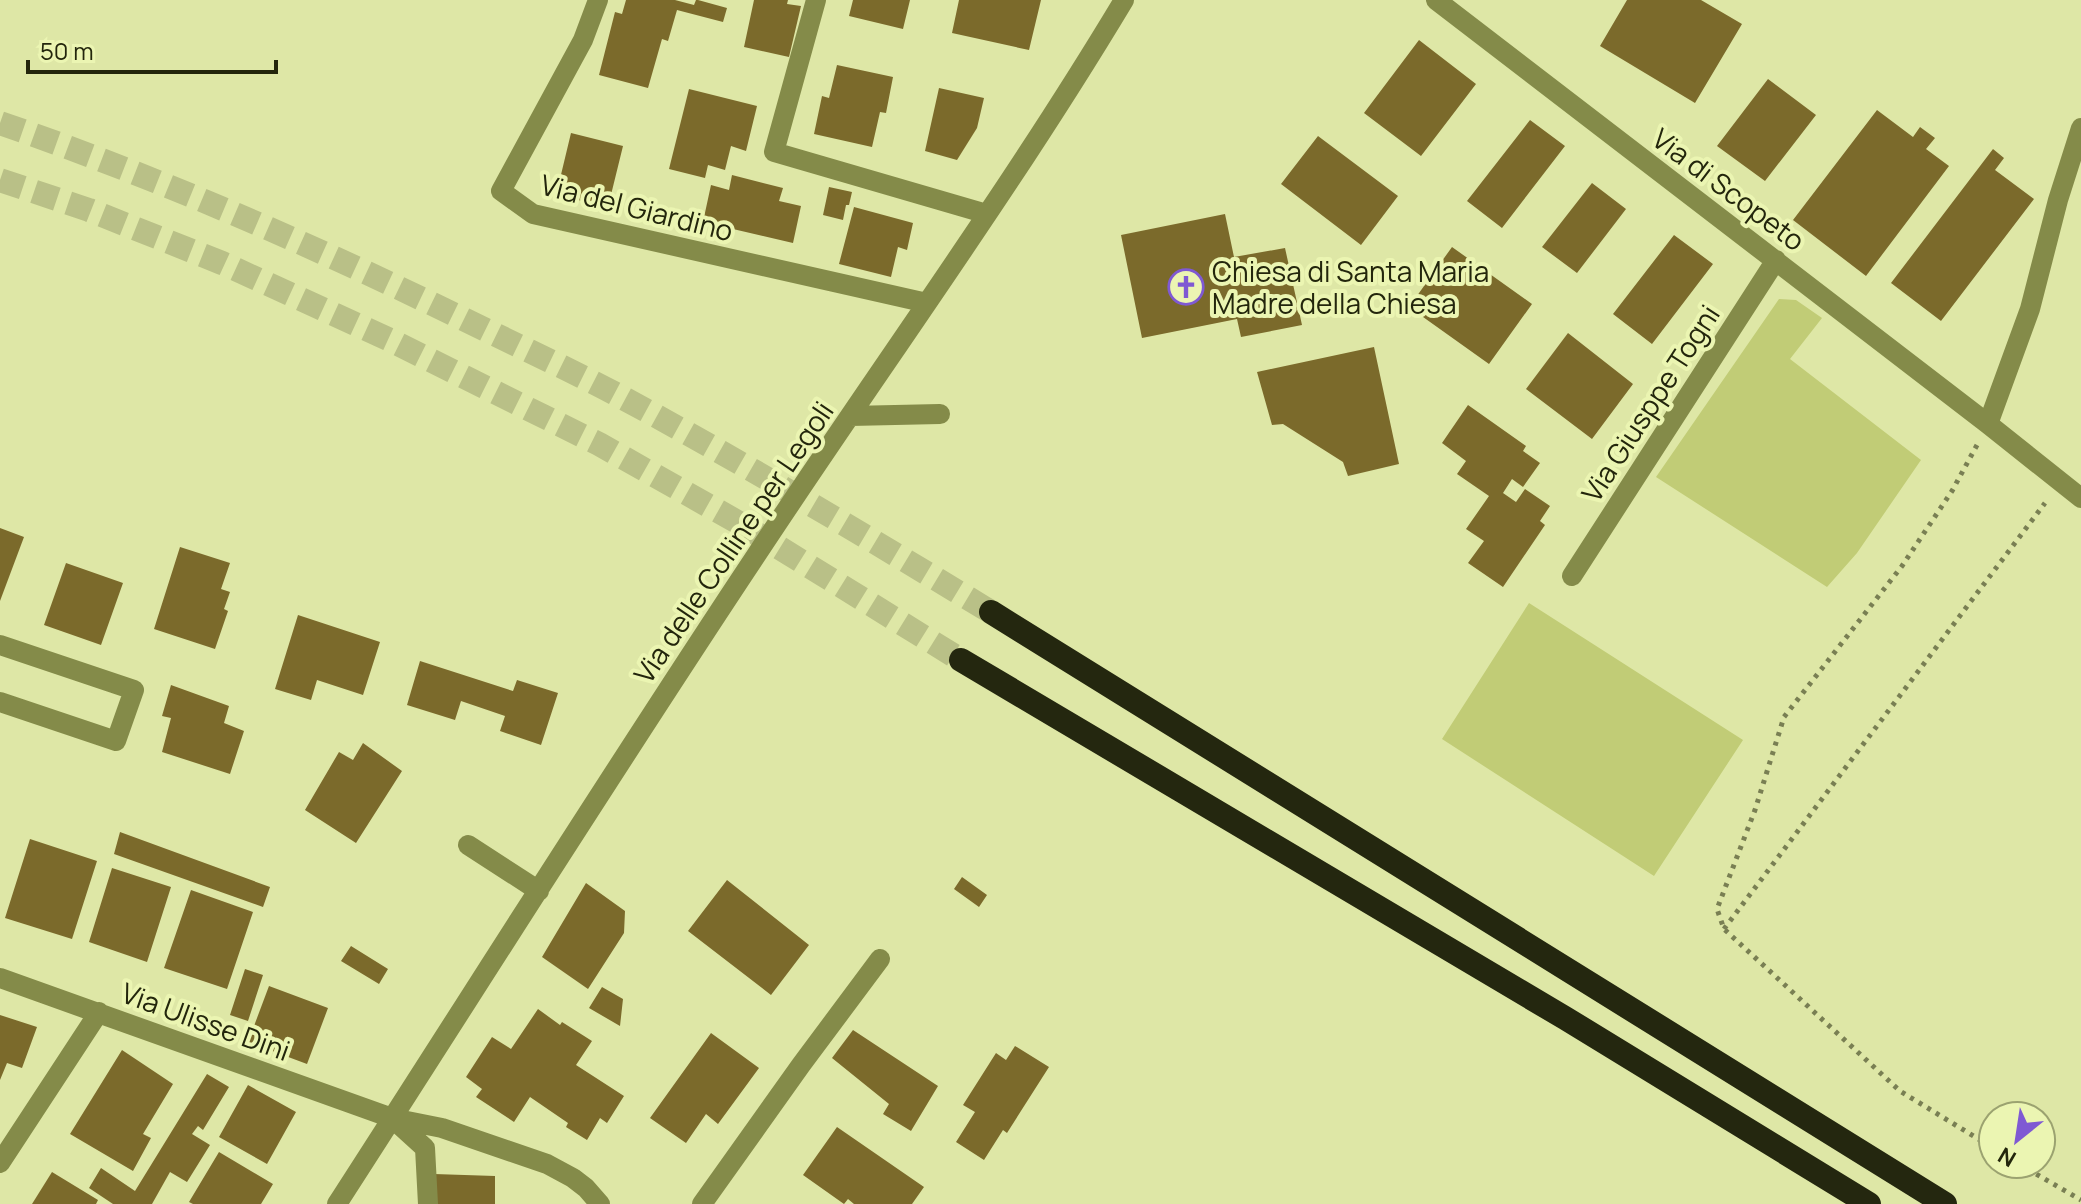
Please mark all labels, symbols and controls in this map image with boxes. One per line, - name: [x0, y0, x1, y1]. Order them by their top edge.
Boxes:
- scale bar: [28, 24, 276, 74]
- text: 50 m: [40, 34, 94, 67]
- street label: Via di Scopeto: [1645, 119, 1813, 259]
- street label: Via del Giardino: [537, 165, 737, 249]
- place label: Chiesa di Santa Maria Madre della Chiesa: [1212, 252, 1489, 322]
- church icon: Chiesa di Santa Maria Madre della Chiesa: [1167, 268, 1205, 306]
- street label: Via Giusppe Togni: [1572, 297, 1728, 509]
- street label: Via delle Colline per Legoli: [624, 394, 842, 690]
- street label: Via Ulisse Dini: [117, 973, 295, 1069]
- north arrow: [1977, 1100, 2057, 1180]
- text: N: [1993, 1140, 2021, 1174]

